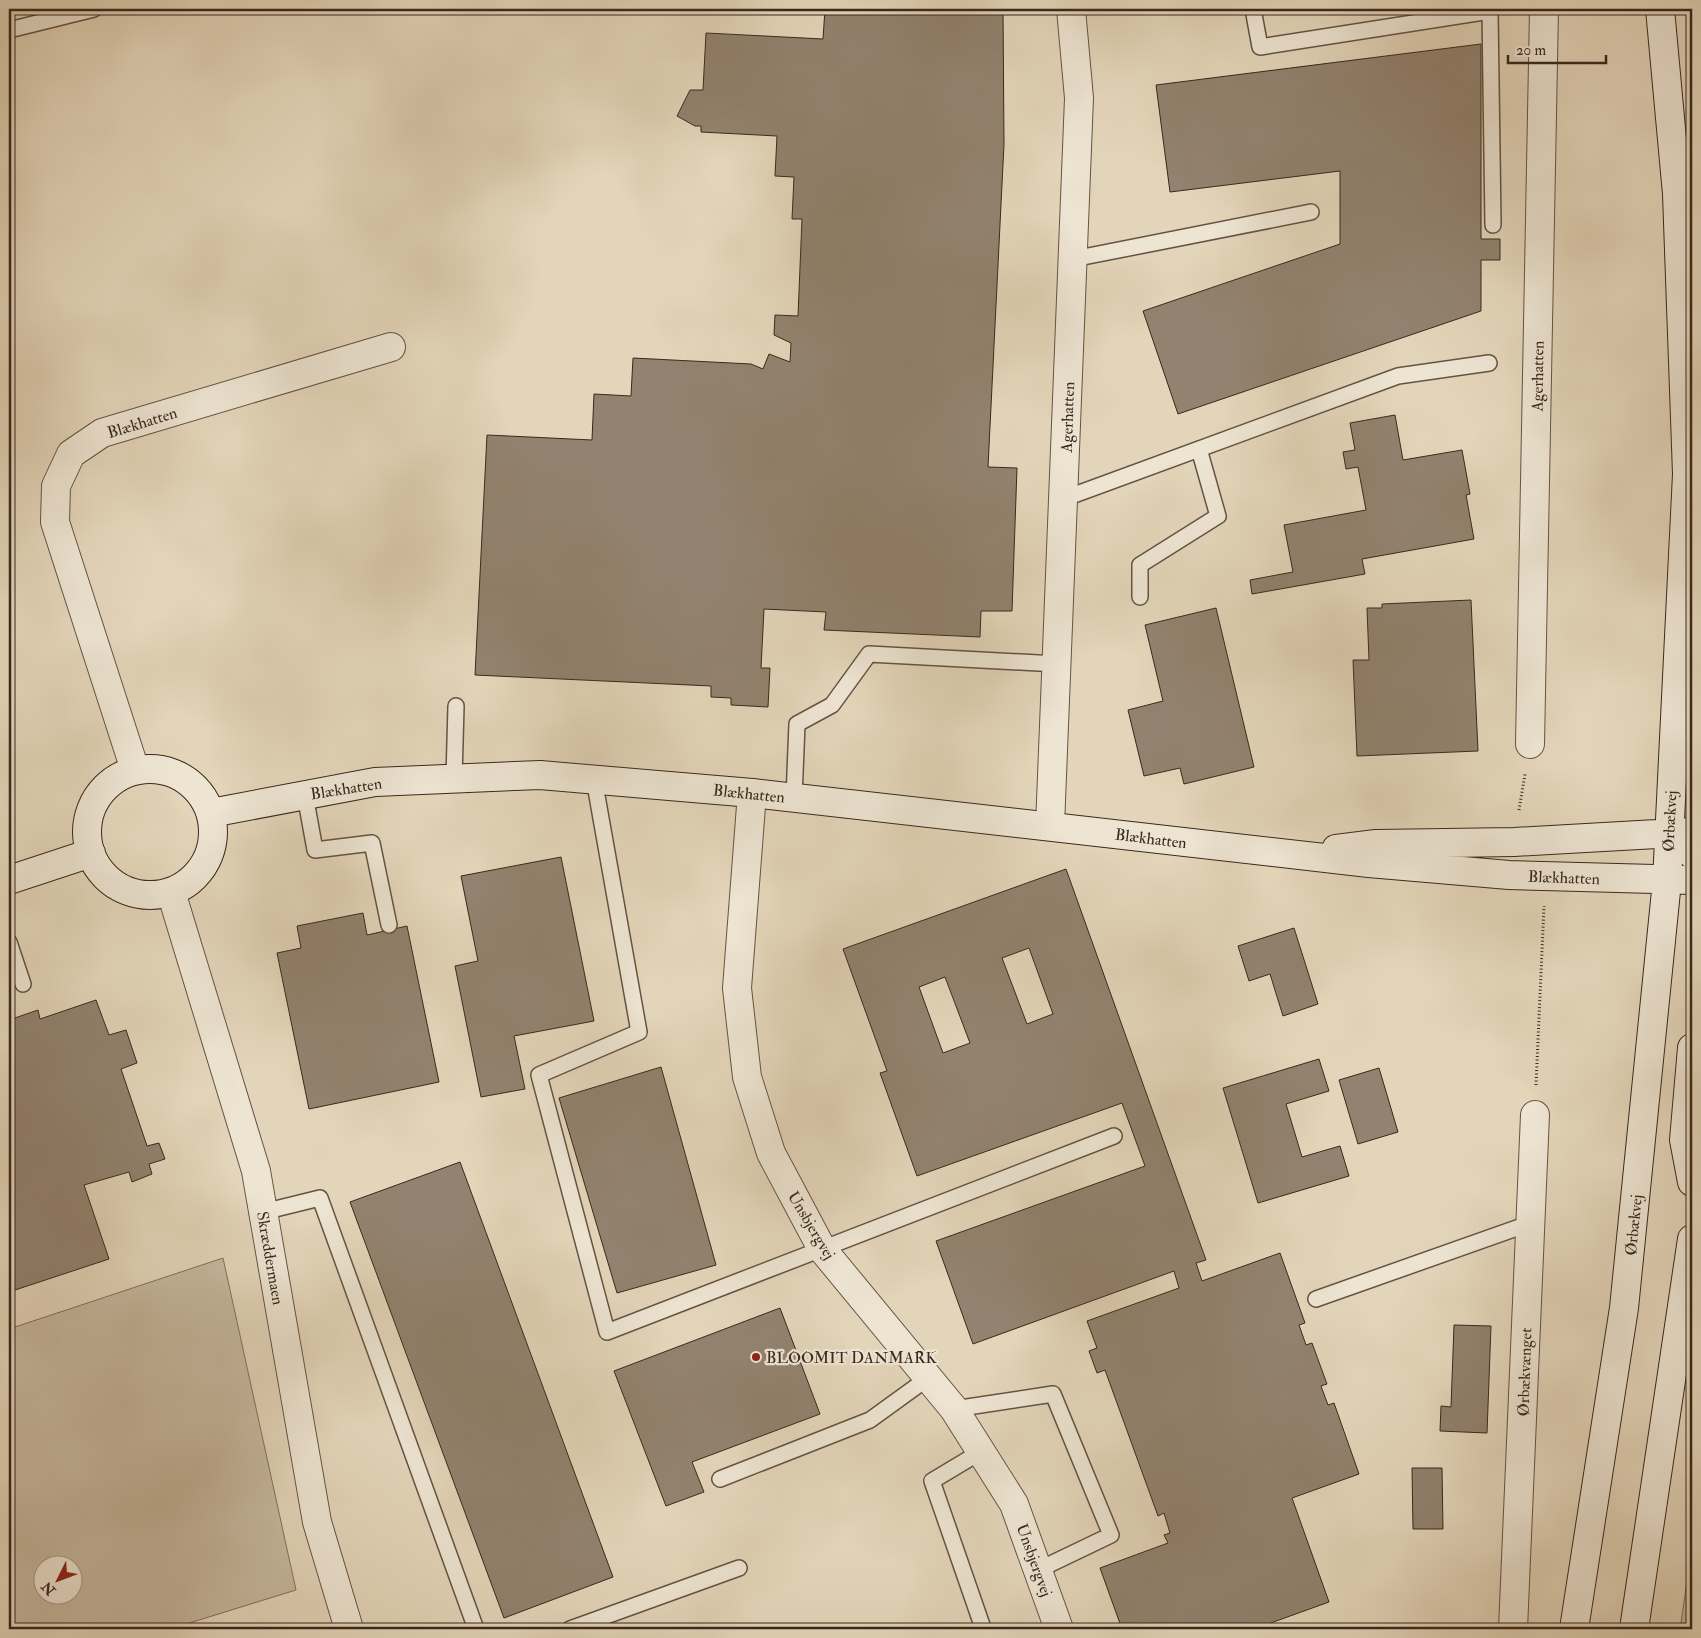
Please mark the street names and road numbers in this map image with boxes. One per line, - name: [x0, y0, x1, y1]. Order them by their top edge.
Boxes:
- street label: Agerhatten: [1527, 340, 1549, 413]
- street label: Agerhatten: [1057, 381, 1079, 454]
- street label: Blækhatten: [105, 403, 180, 443]
- street label: Blækhatten: [309, 773, 383, 804]
- street label: Blækhatten: [712, 780, 786, 808]
- street label: Ørbækvej: [1658, 790, 1682, 852]
- street label: Blækhatten: [1114, 825, 1188, 853]
- street label: Blækhatten: [1528, 867, 1600, 889]
- street label: Unsbjergvej: [783, 1188, 839, 1263]
- street label: Ørbækvej: [1621, 1194, 1647, 1257]
- street label: Skræddermaen: [252, 1210, 288, 1306]
- street label: Ørbækvænget: [1513, 1327, 1537, 1417]
- street label: Unsbjergvej: [1012, 1521, 1056, 1600]

